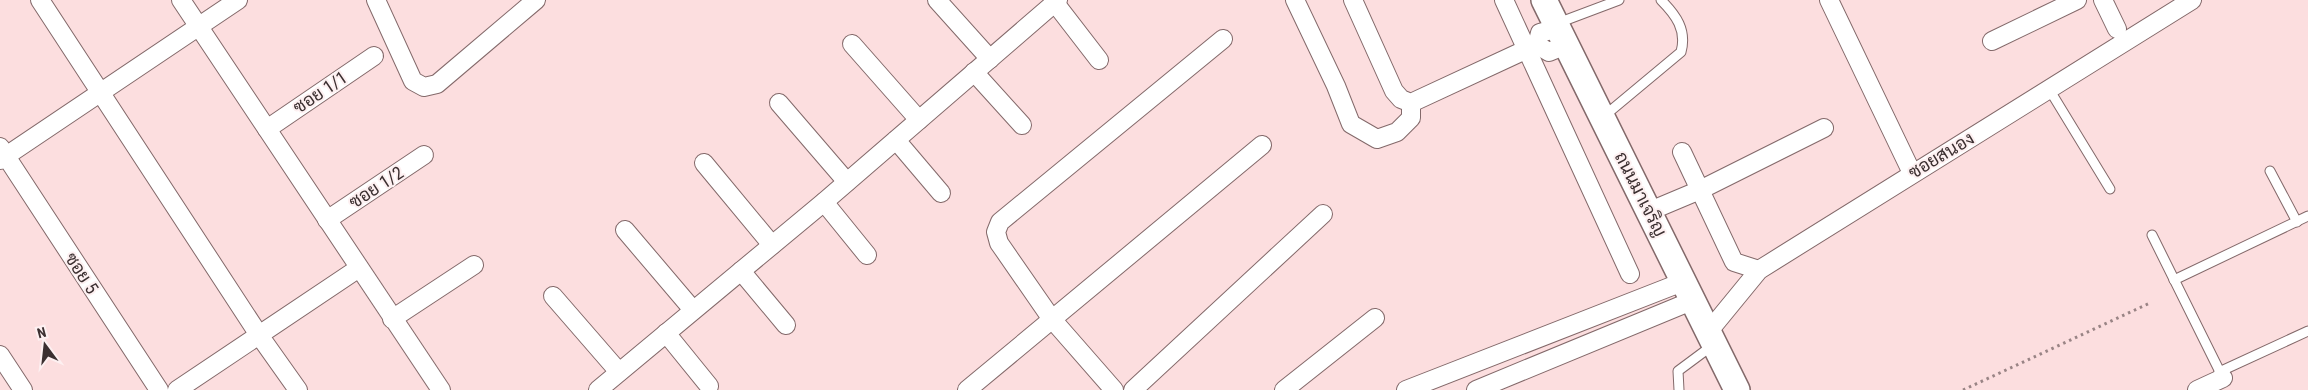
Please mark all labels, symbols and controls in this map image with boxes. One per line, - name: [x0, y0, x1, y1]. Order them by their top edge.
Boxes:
- street label: ซอย 1/1: [289, 66, 351, 118]
- street label: ซอยสนอง: [1904, 127, 1978, 183]
- street label: ถนนมาเจริญ: [1610, 148, 1671, 240]
- street label: ซอย 1/2: [345, 162, 407, 212]
- street label: ซอย 5: [61, 248, 103, 298]
- north arrow: [20, 320, 70, 370]
- text: N: [35, 324, 48, 341]

